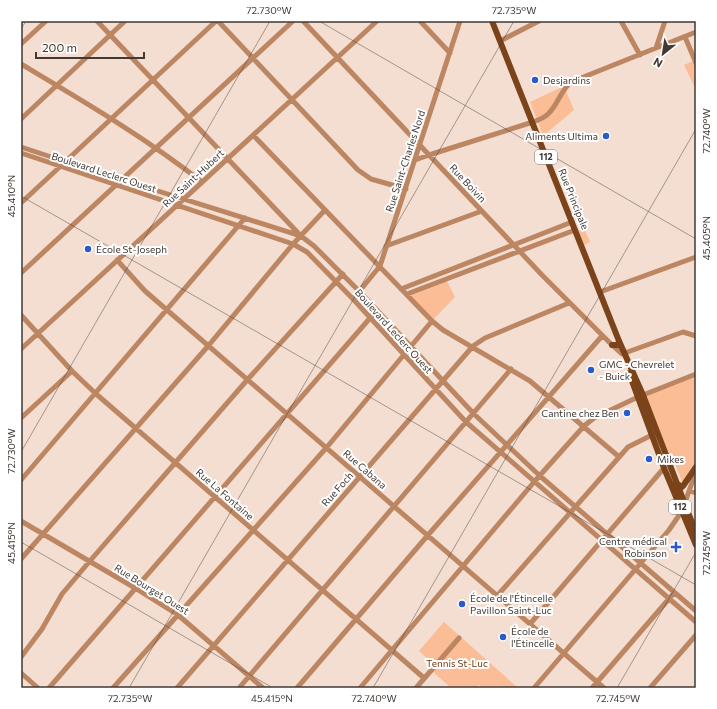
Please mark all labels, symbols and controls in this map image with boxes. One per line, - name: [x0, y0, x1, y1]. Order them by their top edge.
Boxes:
- text: 72.730°W: [246, 4, 292, 16]
- text: 72.735°W: [492, 4, 536, 16]
- scale bar: [36, 34, 144, 60]
- north arrow: [643, 34, 683, 74]
- text: 200 m: [42, 40, 77, 54]
- text: N: [651, 55, 665, 71]
- place label: Desjardins: [543, 74, 591, 86]
- marker: Desjardins: [530, 75, 540, 85]
- street label: Rue Saint-Charles Nord: [383, 108, 427, 213]
- text: 72.740°W: [700, 108, 712, 154]
- place label: Aliments Ultima: [525, 130, 598, 142]
- marker: Aliments Ultima: [601, 131, 611, 141]
- street label: Rue Saint-Hubert: [160, 146, 226, 210]
- street label: Boulevard Leclerc Ouest: [50, 149, 158, 195]
- road number: 112: [535, 150, 557, 164]
- street label: Rue Boivin: [447, 161, 489, 205]
- street label: Rue Principale: [556, 167, 592, 231]
- text: 45.410°N: [5, 175, 17, 217]
- text: 45.405°N: [700, 216, 712, 260]
- place label: École St-Joseph: [96, 243, 167, 255]
- marker: École St-Joseph: [83, 244, 93, 254]
- street label: Boulevard Leclerc Ouest: [353, 286, 435, 376]
- place label: GMC - Chevrelet - Buick: [599, 358, 674, 382]
- marker: GMC - Chevrelet - Buick: [586, 365, 596, 375]
- place label: Cantine chez Ben: [541, 407, 619, 419]
- marker: Cantine chez Ben: [622, 408, 632, 418]
- text: 72.730°W: [5, 428, 17, 474]
- street label: Rue Cabana: [341, 447, 389, 491]
- place label: Mikes: [657, 453, 685, 465]
- marker: Mikes: [644, 454, 654, 464]
- street label: Rue La Fontaine: [194, 466, 256, 522]
- street label: Rue Foch: [319, 469, 355, 509]
- road number: 112: [669, 500, 691, 514]
- text: 45.415°N: [5, 522, 17, 564]
- text: 72.745°W: [700, 531, 712, 575]
- place label: Centre médical Robinson: [599, 535, 667, 559]
- marker: Centre médical Robinson: [670, 541, 682, 553]
- street label: Rue Bourget Ouest: [113, 561, 191, 617]
- place label: École de l'Étincelle Pavillon Saint-Luc: [470, 592, 553, 616]
- marker: École de l'Étincelle Pavillon Saint-Luc: [457, 599, 467, 609]
- place label: École de l'Étincelle: [511, 625, 554, 649]
- marker: École de l'Étincelle: [498, 632, 508, 642]
- park label: Tennis St-Luc: [426, 657, 488, 669]
- text: 72.735°W: [108, 692, 152, 704]
- text: 45.415°N: [251, 692, 293, 704]
- text: 72.740°W: [351, 692, 397, 704]
- text: 72.745°W: [596, 692, 640, 704]

